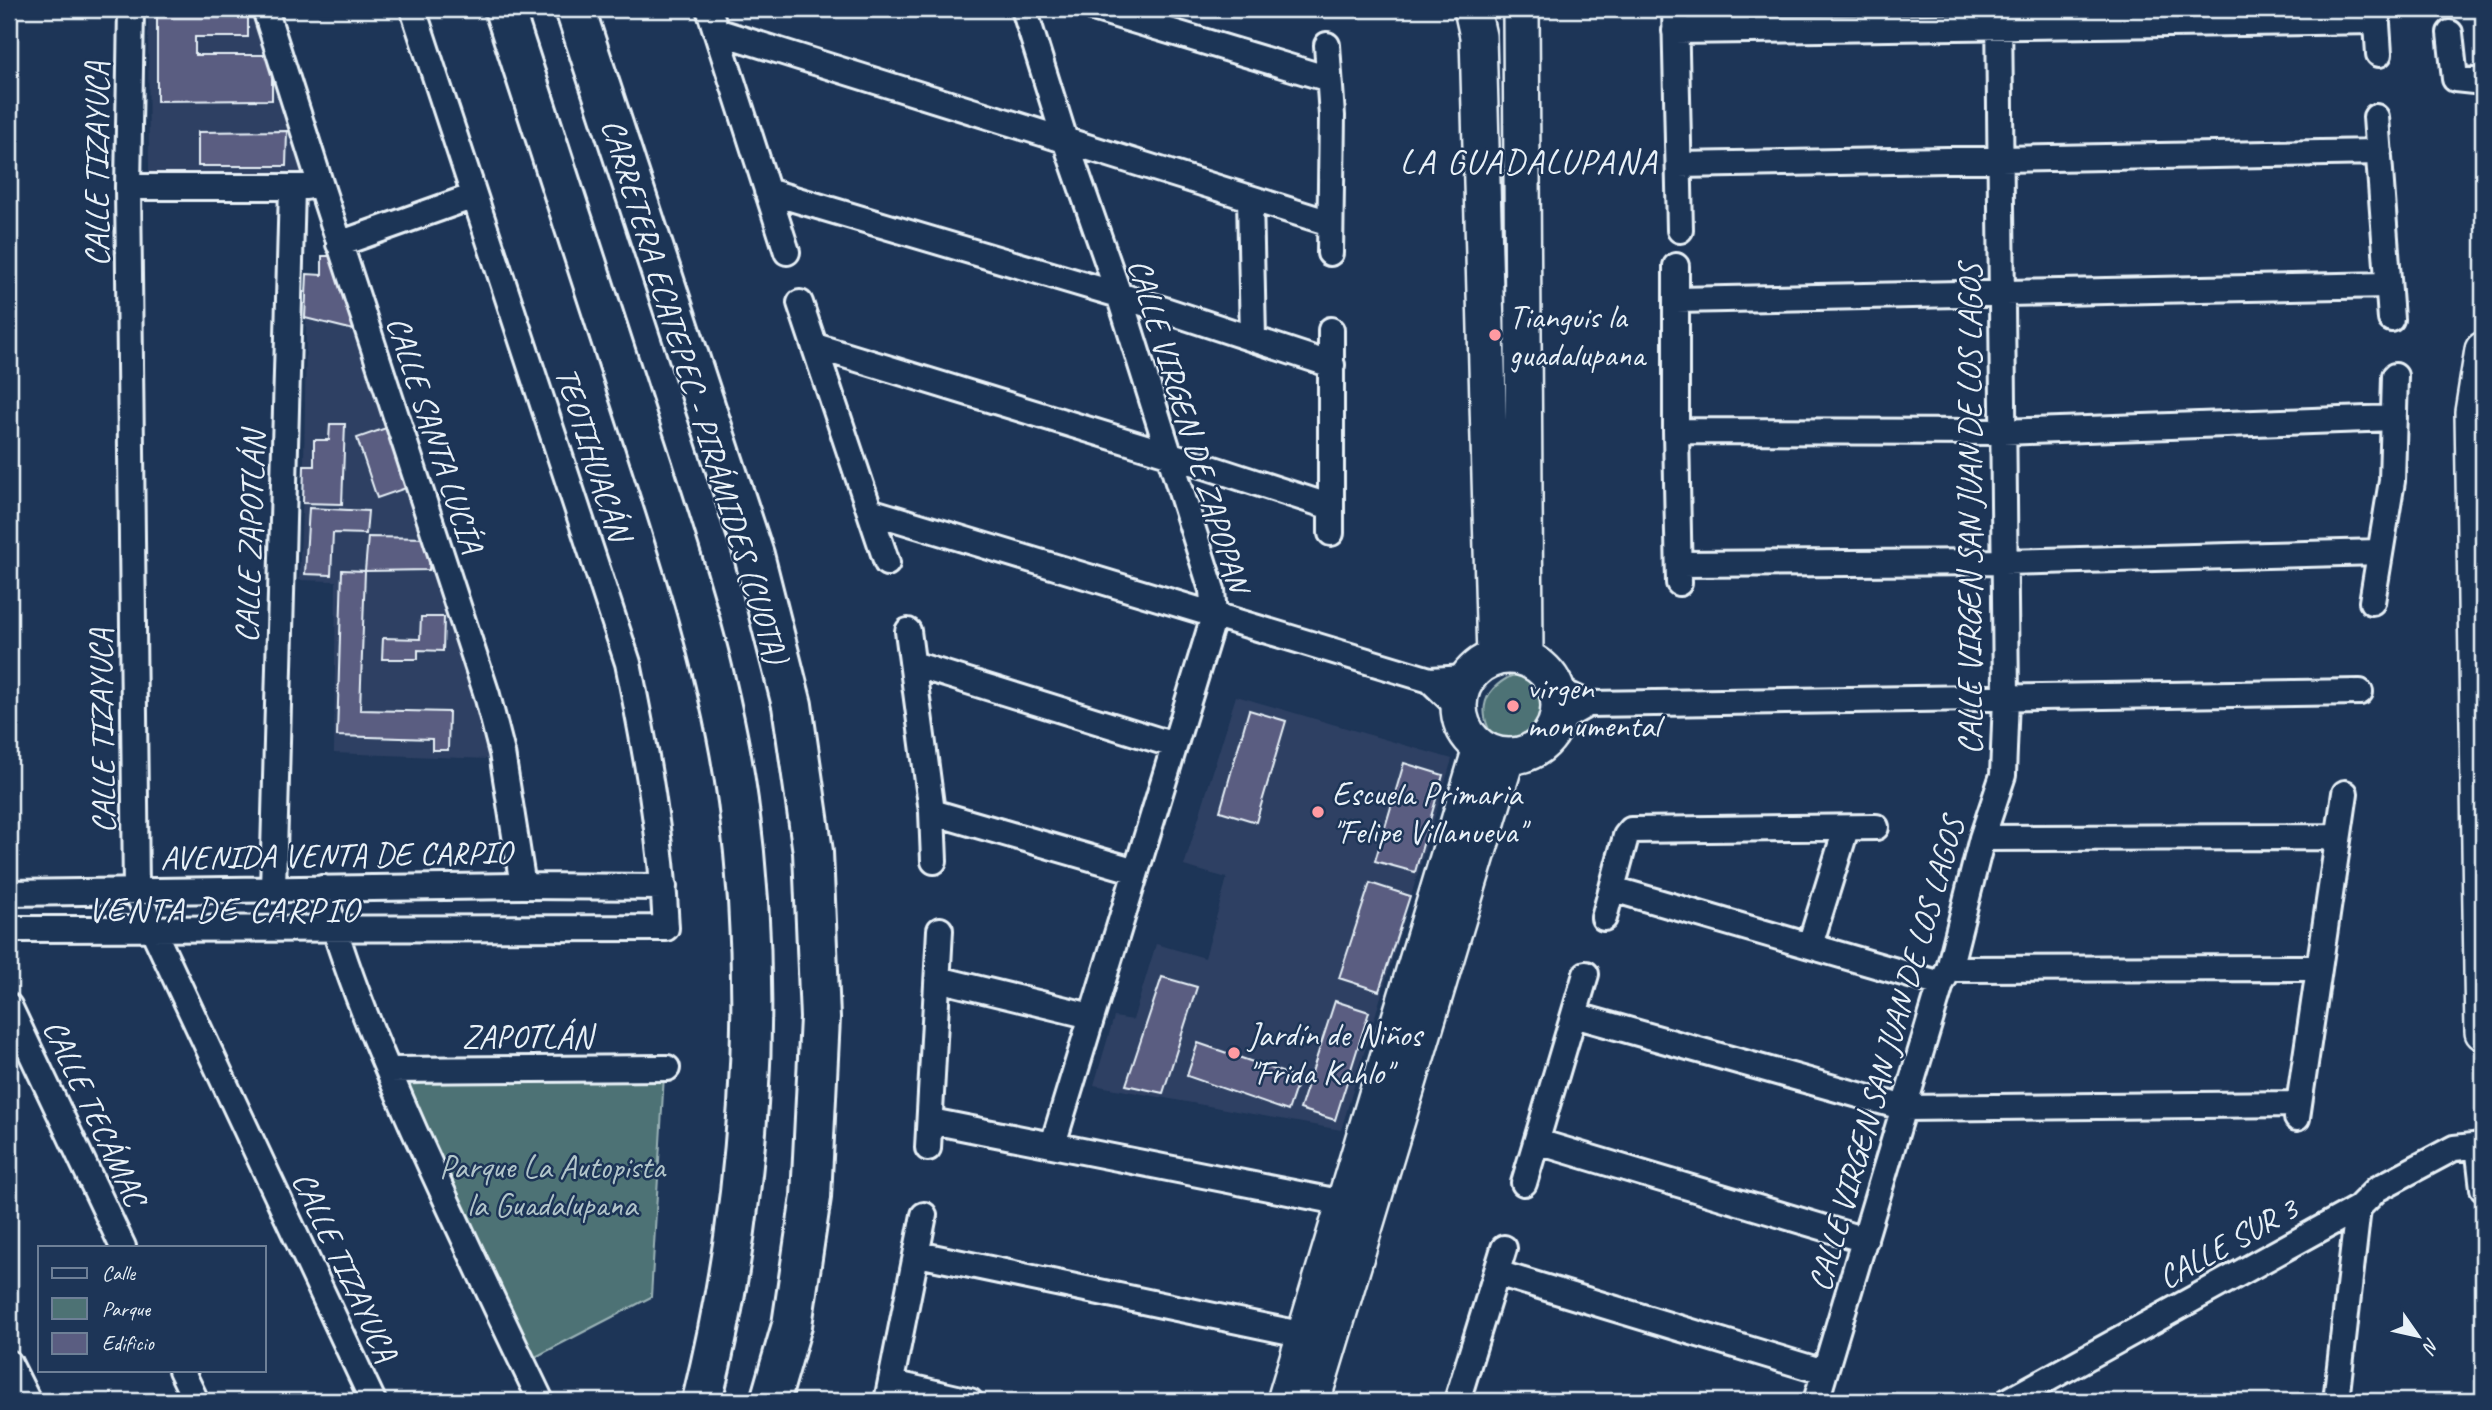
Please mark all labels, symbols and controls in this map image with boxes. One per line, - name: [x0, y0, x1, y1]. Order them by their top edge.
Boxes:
- street label: CALLE TIZAYUCA: [76, 60, 118, 266]
- street label: CARRETERA ECATEPEC - PIRÁMIDES (CUOTA): [592, 114, 799, 671]
- district label: LA GUADALUPANA: [1400, 139, 1658, 184]
- street label: CALLE VIRGEN DE ZAPOPAN: [1118, 254, 1261, 601]
- street label: CALLE VIRGEN SAN JUAN DE LOS LAGOS: [1949, 260, 1991, 754]
- place label: Tianguis la guadalupana: [1509, 296, 1647, 376]
- street label: CALLE SANTA LUCÍA: [377, 311, 493, 559]
- marker: Tianguis la guadalupana: [1487, 327, 1503, 343]
- street label: TEOTIHUACÁN: [545, 362, 642, 550]
- street label: CALLE ZAPOTLÁN: [225, 425, 275, 644]
- street label: CALLE TIZAYUCA: [79, 627, 125, 834]
- place label: virgen monumental: [1527, 667, 1665, 747]
- marker: virgen monumental: [1505, 698, 1521, 714]
- place label: Escuela Primaria "Felipe Villanueva": [1332, 773, 1531, 853]
- marker: Escuela Primaria "Felipe Villanueva": [1310, 804, 1326, 820]
- street label: CALLE VIRGEN SAN JUAN DE LOS LAGOS: [1798, 809, 1975, 1296]
- street label: AVENIDA VENTA DE CARPIO: [160, 831, 516, 879]
- district label: VENTA DE CARPIO: [88, 887, 362, 932]
- street label: CALLE TECÁMAC: [34, 1012, 158, 1216]
- place label: Jardín de Niños "Frida Kahlo": [1246, 1014, 1424, 1094]
- street label: ZAPOTLÁN: [462, 1016, 597, 1058]
- marker: Jardín de Niños "Frida Kahlo": [1226, 1045, 1242, 1061]
- park label: Parque La Autopista la Guadalupana: [439, 1146, 667, 1226]
- street label: CALLE TIZAYUCA: [283, 1165, 408, 1369]
- street label: CALLE SUR 3: [2150, 1186, 2306, 1298]
- legend: [38, 1246, 266, 1372]
- text: Calle: [102, 1260, 136, 1286]
- text: Parque: [102, 1296, 151, 1322]
- north arrow: [2384, 1302, 2454, 1372]
- text: Edificio: [102, 1330, 155, 1356]
- text: N: [2416, 1333, 2445, 1359]

